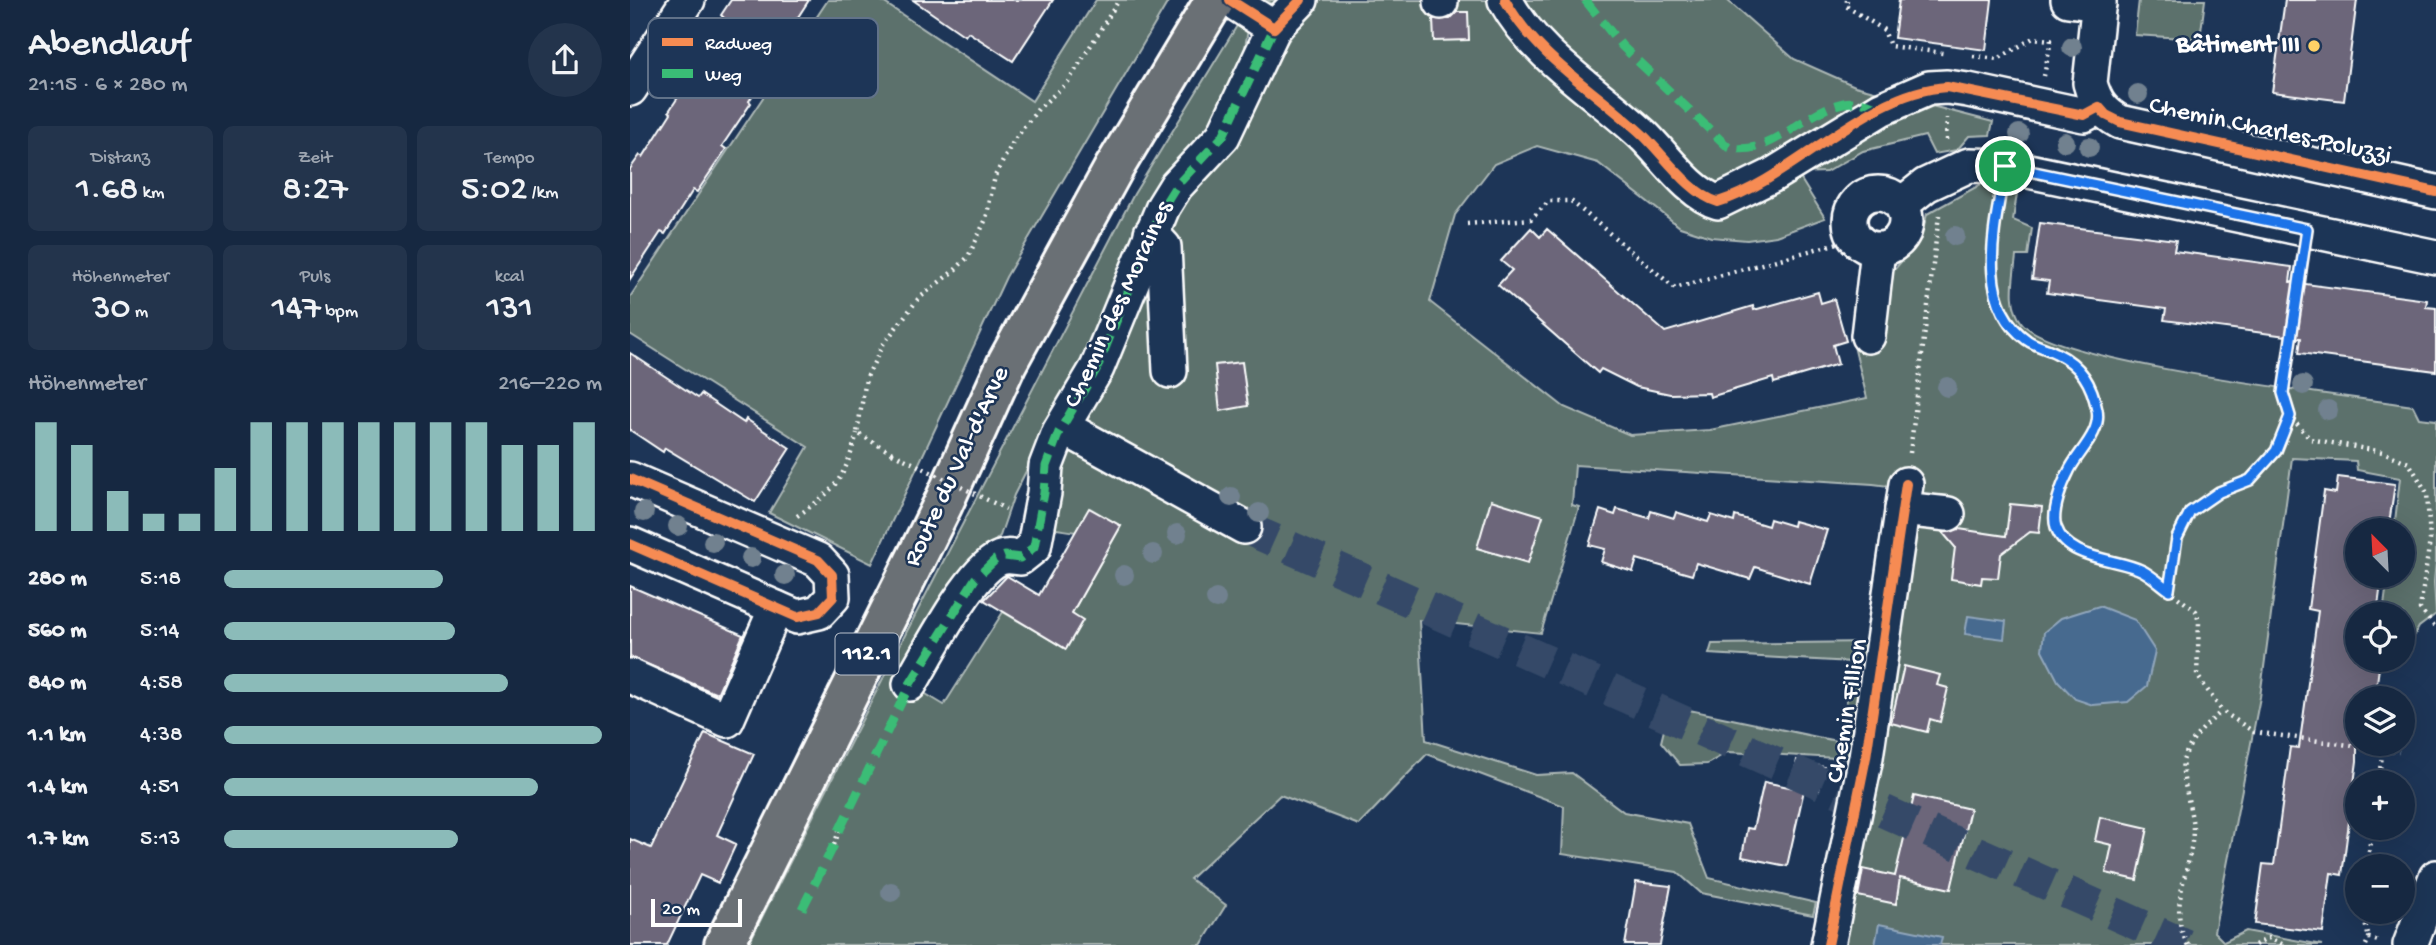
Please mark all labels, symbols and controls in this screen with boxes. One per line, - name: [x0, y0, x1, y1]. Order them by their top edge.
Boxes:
- legend: [648, 18, 878, 98]
- button: share: [528, 23, 602, 97]
- text: Abendlauf: [28, 24, 189, 68]
- place label: Bâtiment III: [2175, 31, 2300, 62]
- text: Radweg: [705, 34, 772, 57]
- marker: Bâtiment III: [2306, 38, 2322, 54]
- text: Weg: [705, 65, 742, 88]
- text: 21:15 · 6 × 280 m: [28, 72, 188, 99]
- street label: Chemin Charles-Poluzzi: [2146, 91, 2394, 173]
- pin: [1975, 136, 2035, 196]
- text: Distanz: [91, 147, 150, 170]
- text: Zeit: [298, 147, 332, 170]
- text: Tempo: [485, 147, 535, 170]
- icon: arrive: [1986, 147, 2024, 185]
- text: 1.68: [76, 170, 138, 211]
- text: 8:27: [282, 170, 348, 211]
- text: 5:02: [461, 170, 527, 211]
- text: km: [138, 182, 165, 205]
- text: /km: [527, 182, 558, 205]
- street label: Chemin des Moraines: [1058, 195, 1182, 413]
- text: Höhenmeter: [72, 266, 169, 289]
- text: Puls: [300, 266, 330, 289]
- text: kcal: [495, 266, 525, 289]
- text: 30: [92, 289, 130, 330]
- text: 147: [272, 289, 321, 330]
- text: 131: [486, 289, 533, 330]
- text: m: [130, 301, 148, 324]
- text: bpm: [321, 301, 358, 324]
- street label: Route du Val-d'Arve: [898, 362, 1018, 572]
- text: Höhenmeter: [28, 371, 146, 398]
- text: 216–220 m: [498, 371, 602, 398]
- north arrow: [2345, 518, 2415, 588]
- map controls: [2345, 518, 2415, 924]
- text: 280 m: [28, 566, 87, 593]
- text: 5:18: [140, 566, 181, 593]
- button: locate: [2345, 602, 2415, 672]
- text: 560 m: [28, 618, 87, 645]
- text: 5:14: [140, 618, 180, 645]
- road number: 112.1: [835, 634, 898, 674]
- street label: Chemin Fillion: [1821, 636, 1877, 786]
- text: 840 m: [28, 670, 86, 697]
- text: 4:58: [140, 670, 183, 697]
- button: layers: [2345, 686, 2415, 756]
- text: 1.1 km: [28, 722, 86, 749]
- text: 4:38: [140, 722, 183, 749]
- button: +: [2345, 770, 2415, 840]
- text: 1.4 km: [28, 774, 87, 801]
- text: 4:51: [140, 774, 180, 801]
- text: 1.7 km: [28, 826, 89, 853]
- text: 5:13: [140, 826, 181, 853]
- button: −: [2345, 854, 2415, 924]
- scale bar: [651, 896, 742, 928]
- text: 20 m: [662, 899, 700, 922]

